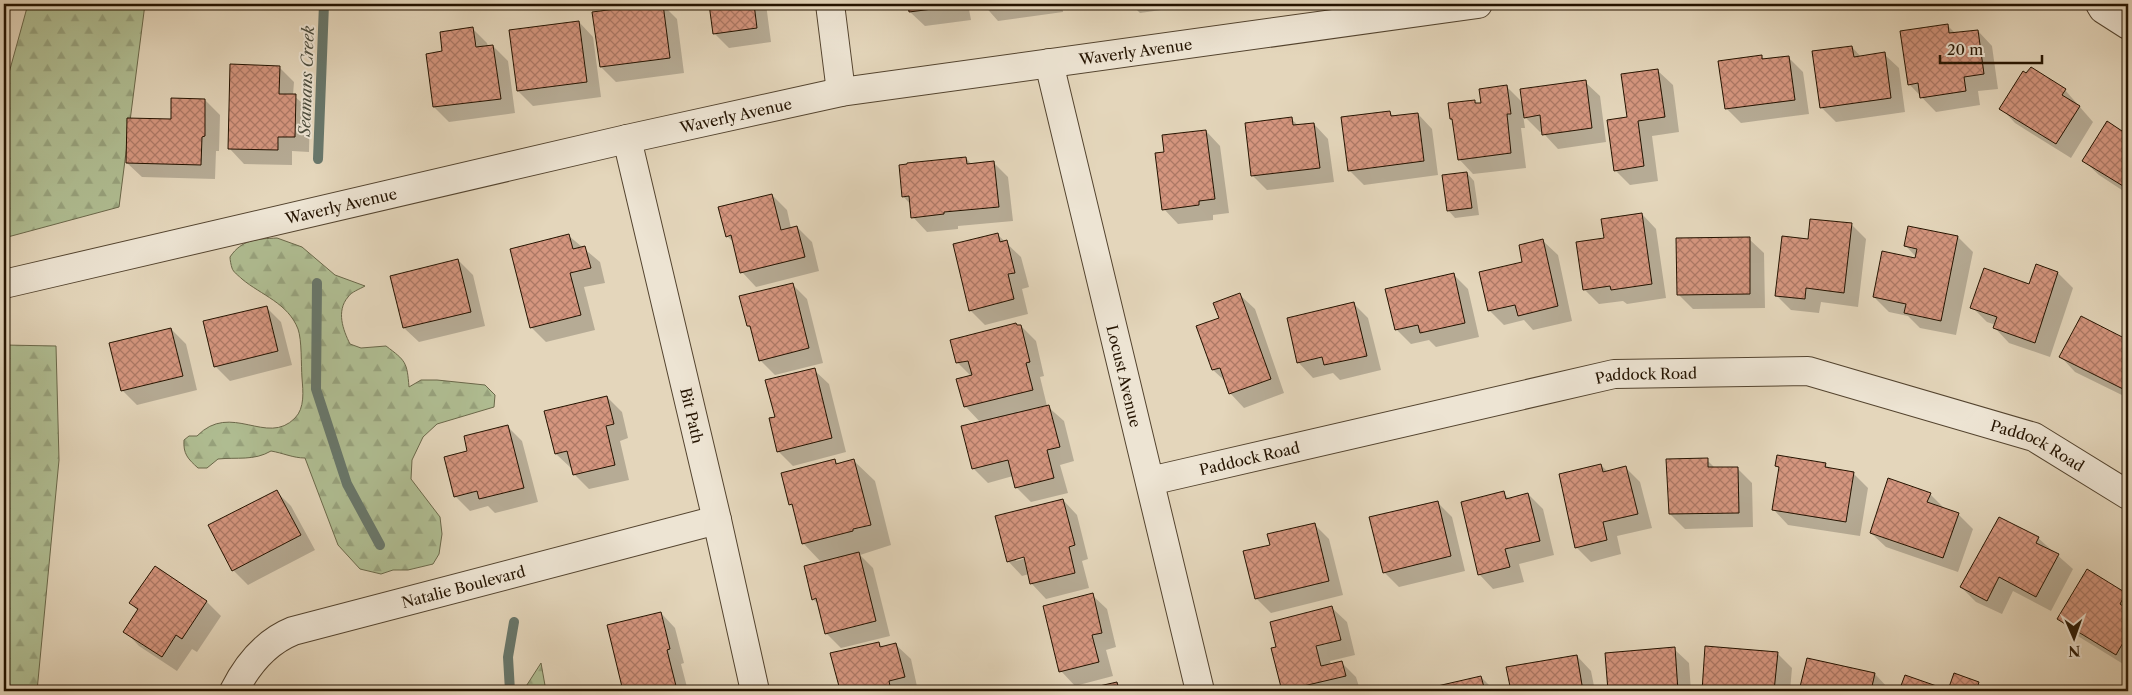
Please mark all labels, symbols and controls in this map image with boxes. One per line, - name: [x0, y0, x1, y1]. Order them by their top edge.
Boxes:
- water label: Seamans Creek: [294, 25, 318, 138]
- scale bar: [1940, 32, 2042, 64]
- street label: Waverly Avenue: [1077, 34, 1193, 69]
- text: 20 m: [1947, 40, 1983, 59]
- street label: Waverly Avenue: [677, 94, 793, 137]
- street label: Waverly Avenue: [282, 183, 399, 228]
- street label: Locust Avenue: [1103, 323, 1146, 429]
- street label: Paddock Road: [1593, 363, 1697, 388]
- street label: Bit Path: [677, 386, 708, 446]
- street label: Paddock Road: [1988, 415, 2088, 475]
- street label: Paddock Road: [1197, 437, 1301, 479]
- street label: Natalie Boulevard: [399, 561, 527, 612]
- north arrow: [2050, 612, 2100, 662]
- text: N: [2068, 642, 2081, 660]

